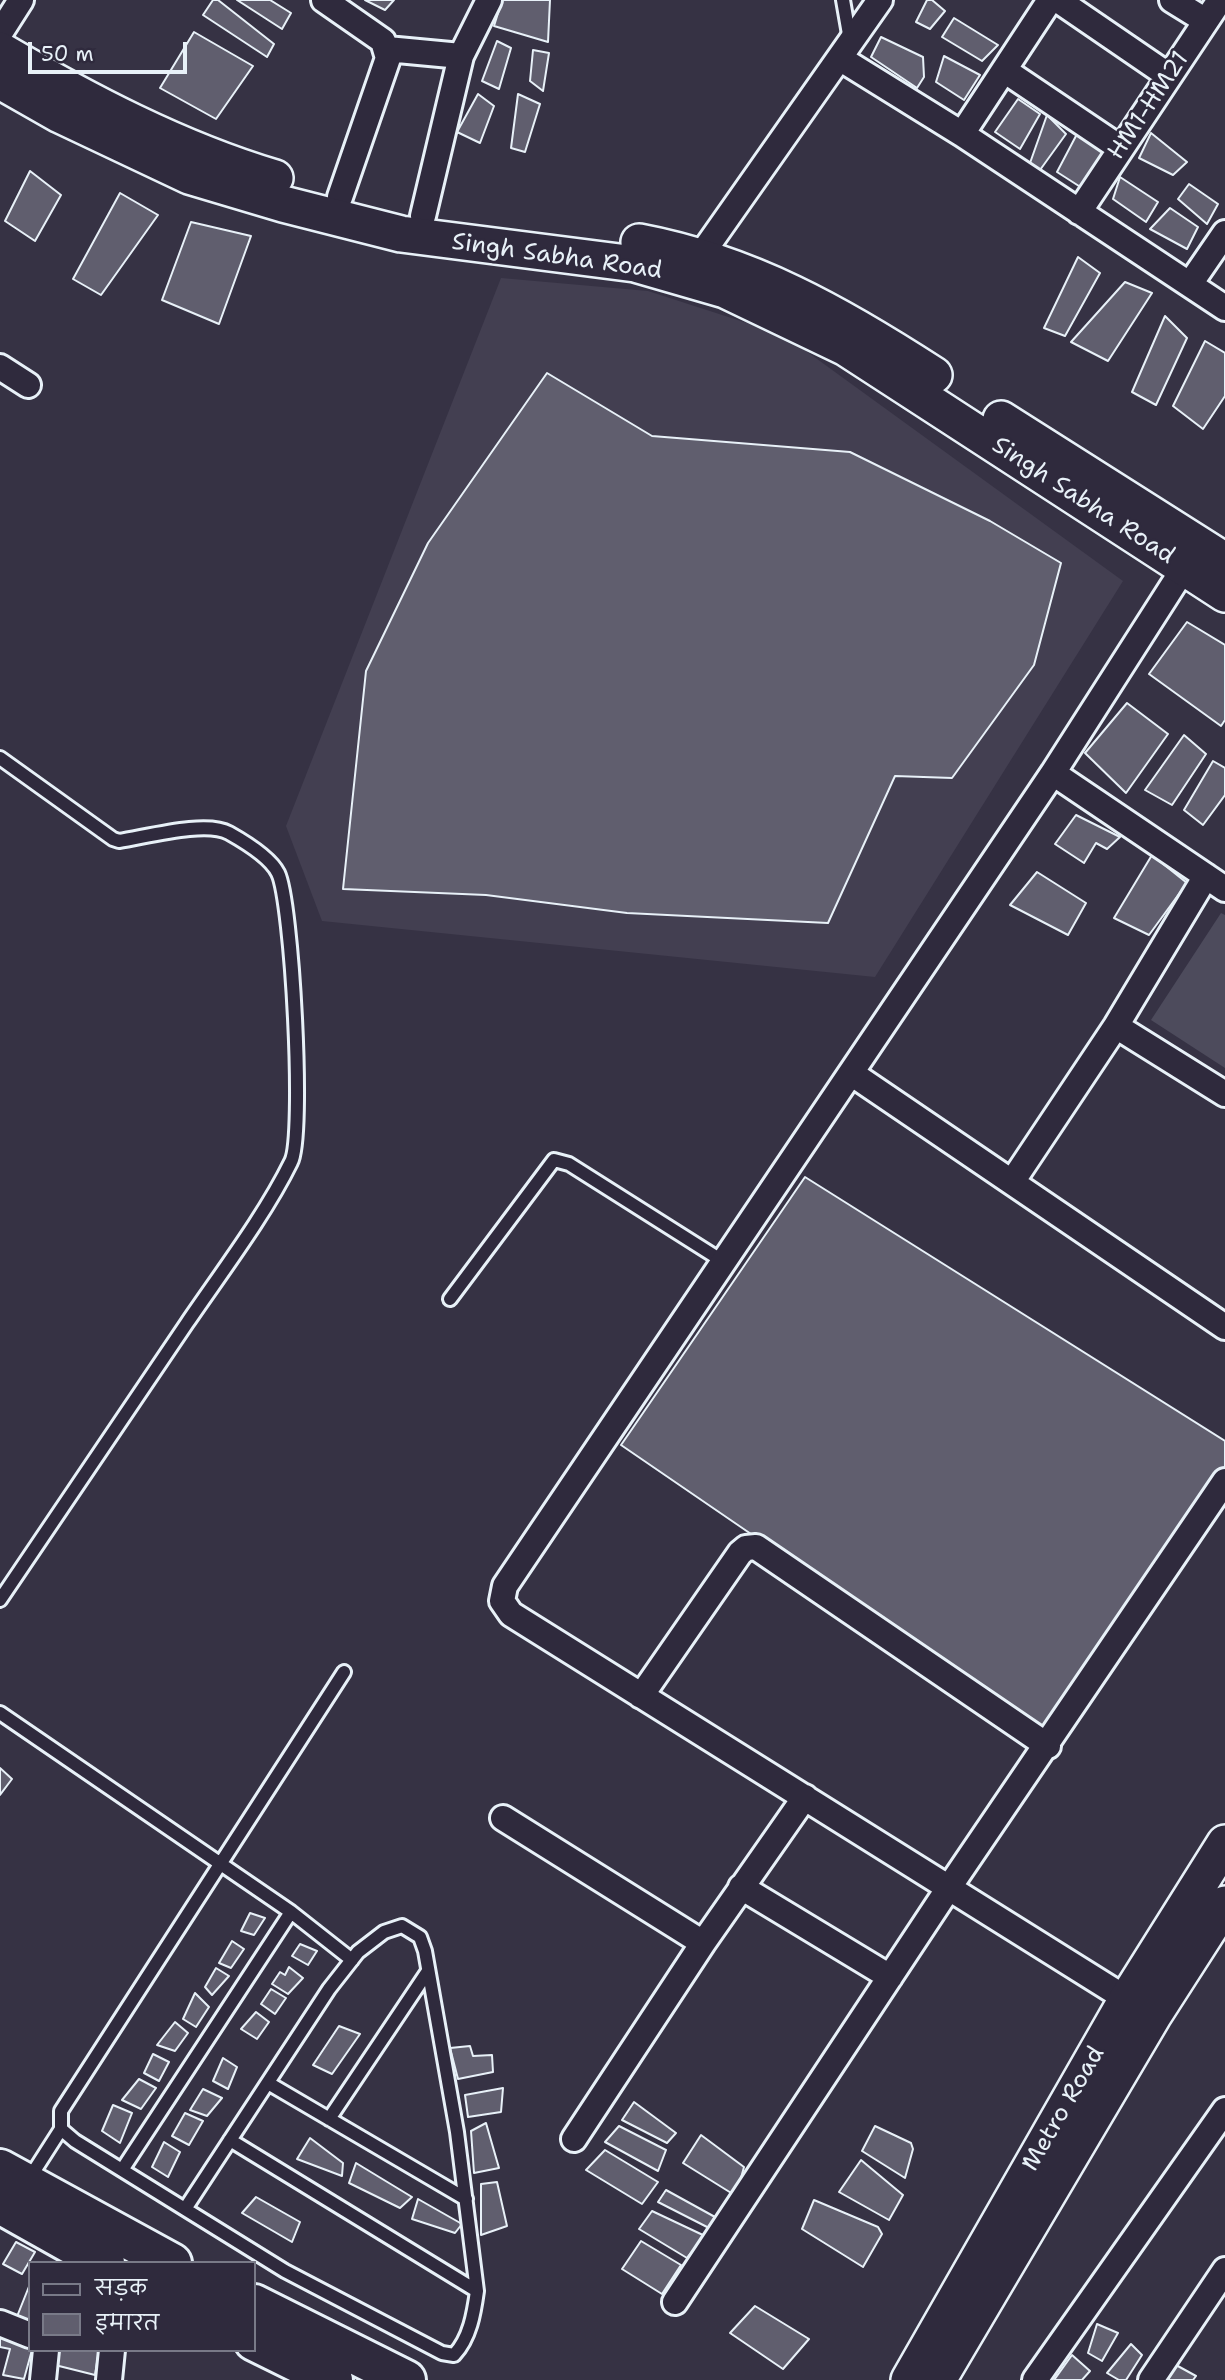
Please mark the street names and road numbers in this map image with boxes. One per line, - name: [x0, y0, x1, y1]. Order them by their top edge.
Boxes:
- street label: HM1-HM21: [1102, 46, 1196, 166]
- street label: Singh Sabha Road: [450, 228, 664, 286]
- street label: Singh Sabha Road: [986, 431, 1180, 571]
- street label: Metro Road: [1017, 2041, 1111, 2177]

